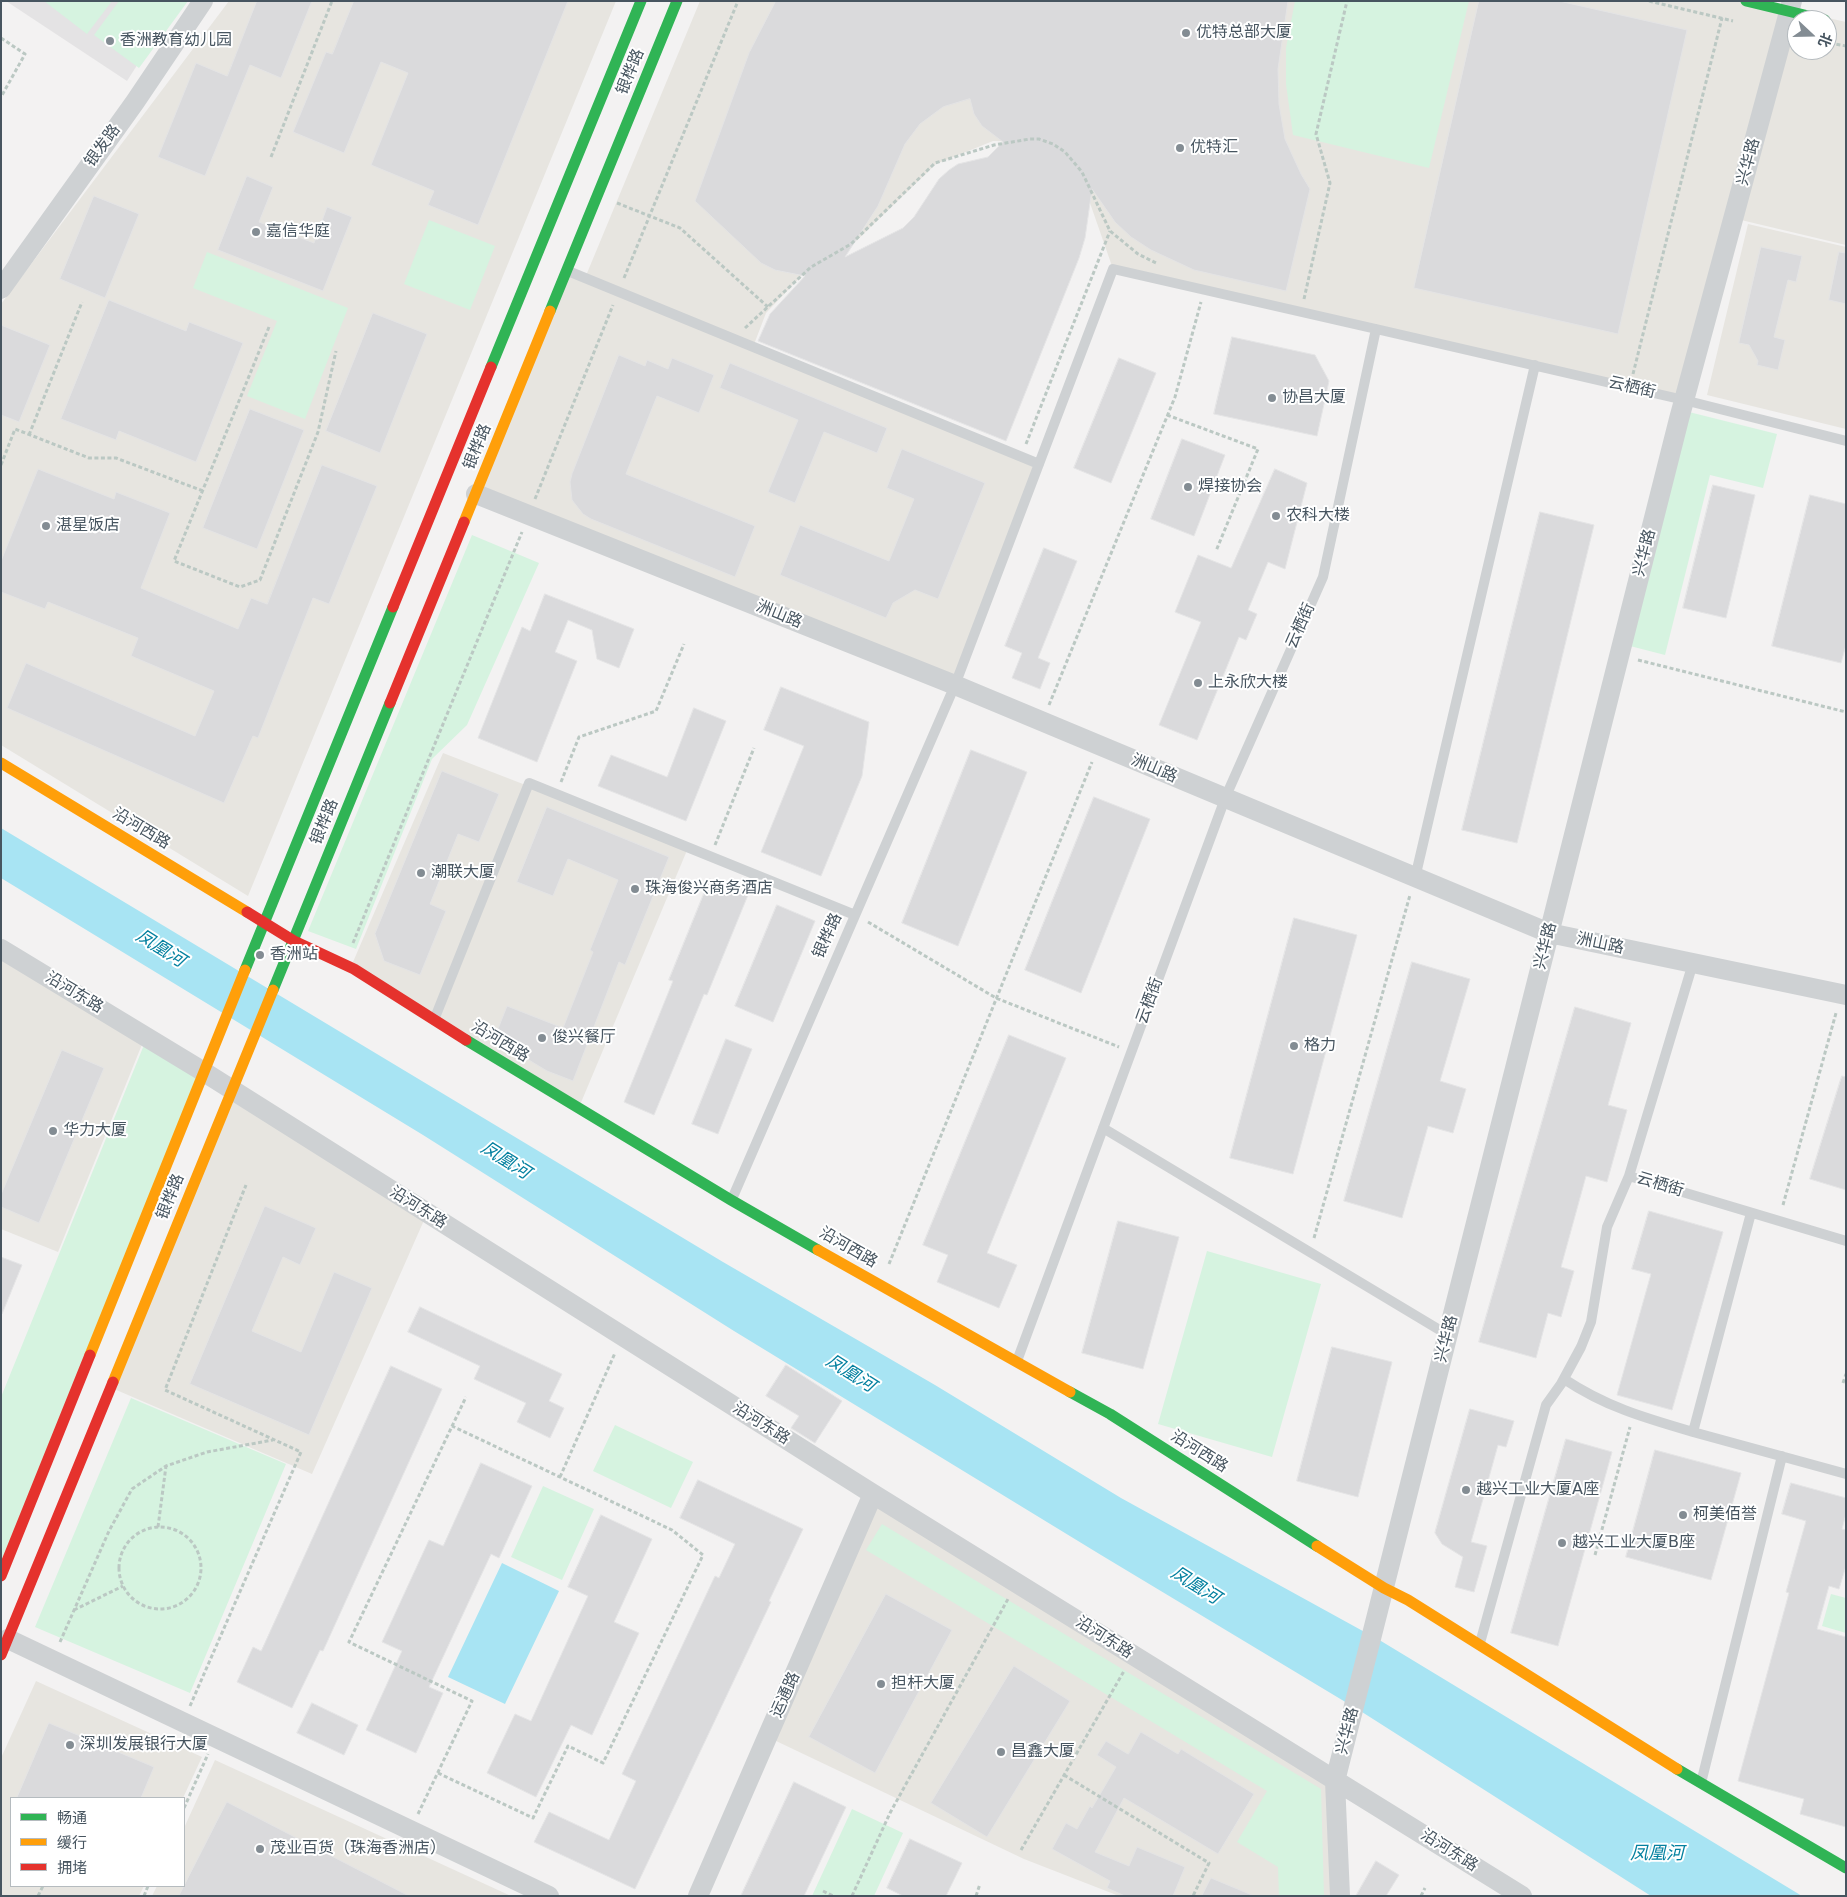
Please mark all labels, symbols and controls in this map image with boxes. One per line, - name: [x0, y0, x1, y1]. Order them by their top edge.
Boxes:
- north arrow: [1787, 10, 1837, 60]
- place label: 优特总部大厦: [1196, 23, 1292, 43]
- marker: 优特总部大厦: [1180, 27, 1192, 39]
- place label: 香洲教育幼儿园: [120, 31, 232, 51]
- text: 北: [1815, 31, 1835, 49]
- marker: 香洲教育幼儿园: [104, 35, 116, 47]
- street label: 银桦路: [613, 46, 649, 98]
- street label: 银发路: [81, 121, 125, 171]
- street label: 兴华路: [1734, 136, 1764, 188]
- place label: 优特汇: [1190, 138, 1238, 158]
- marker: 优特汇: [1174, 142, 1186, 154]
- place label: 嘉信华庭: [266, 222, 330, 242]
- marker: 嘉信华庭: [250, 226, 262, 238]
- street label: 云栖街: [1606, 373, 1658, 403]
- place label: 协昌大厦: [1282, 388, 1346, 408]
- marker: 协昌大厦: [1266, 392, 1278, 404]
- street label: 银桦路: [460, 421, 496, 473]
- place label: 焊接协会: [1198, 477, 1262, 497]
- marker: 焊接协会: [1182, 481, 1194, 493]
- place label: 农科大楼: [1286, 506, 1350, 526]
- marker: 农科大楼: [1270, 510, 1282, 522]
- place label: 湛星饭店: [56, 516, 120, 536]
- marker: 湛星饭店: [40, 520, 52, 532]
- street label: 兴华路: [1630, 527, 1660, 579]
- street label: 洲山路: [753, 597, 805, 633]
- street label: 云栖街: [1282, 600, 1320, 652]
- place label: 上永欣大楼: [1208, 673, 1288, 693]
- marker: 上永欣大楼: [1192, 677, 1204, 689]
- street label: 洲山路: [1128, 751, 1180, 787]
- street label: 银桦路: [307, 796, 343, 848]
- street label: 沿河西路: [109, 804, 173, 854]
- place label: 潮联大厦: [431, 863, 495, 883]
- marker: 潮联大厦: [415, 867, 427, 879]
- place label: 珠海俊兴商务酒店: [645, 879, 773, 899]
- marker: 珠海俊兴商务酒店: [629, 883, 641, 895]
- street label: 银桦路: [809, 910, 847, 962]
- street label: 兴华路: [1531, 920, 1561, 972]
- water label: 凤凰河: [131, 926, 189, 972]
- street label: 洲山路: [1575, 930, 1625, 958]
- place label: 香洲站: [270, 945, 318, 965]
- marker: 香洲站: [254, 949, 266, 961]
- street label: 沿河东路: [42, 968, 106, 1018]
- street label: 云栖街: [1133, 975, 1167, 1027]
- street label: 沿河西路: [468, 1017, 532, 1067]
- place label: 俊兴餐厅: [552, 1028, 616, 1048]
- marker: 俊兴餐厅: [536, 1032, 548, 1044]
- place label: 格力: [1304, 1036, 1336, 1056]
- marker: 格力: [1288, 1040, 1300, 1052]
- place label: 华力大厦: [63, 1121, 127, 1141]
- marker: 华力大厦: [47, 1125, 59, 1137]
- water label: 凤凰河: [476, 1138, 534, 1184]
- street label: 云栖街: [1634, 1169, 1686, 1201]
- street label: 银桦路: [153, 1171, 189, 1223]
- street label: 沿河东路: [386, 1183, 450, 1233]
- street label: 沿河西路: [815, 1224, 881, 1272]
- street label: 兴华路: [1432, 1313, 1462, 1365]
- water label: 凤凰河: [821, 1351, 879, 1397]
- street label: 沿河东路: [729, 1399, 793, 1449]
- street label: 沿河西路: [1167, 1427, 1231, 1477]
- place label: 越兴工业大厦A座: [1476, 1480, 1599, 1500]
- marker: 越兴工业大厦A座: [1460, 1484, 1472, 1496]
- place label: 柯美佰誉: [1693, 1505, 1757, 1525]
- marker: 柯美佰誉: [1677, 1509, 1689, 1521]
- place label: 越兴工业大厦B座: [1572, 1533, 1695, 1553]
- marker: 越兴工业大厦B座: [1556, 1537, 1568, 1549]
- water label: 凤凰河: [1166, 1563, 1224, 1609]
- street label: 沿河东路: [1072, 1613, 1136, 1663]
- street label: 运通路: [767, 1669, 805, 1721]
- place label: 担杆大厦: [891, 1674, 955, 1694]
- marker: 担杆大厦: [875, 1678, 887, 1690]
- street label: 兴华路: [1333, 1705, 1363, 1757]
- place label: 深圳发展银行大厦: [80, 1735, 208, 1755]
- marker: 深圳发展银行大厦: [64, 1739, 76, 1751]
- place label: 昌鑫大厦: [1011, 1742, 1075, 1762]
- marker: 昌鑫大厦: [995, 1746, 1007, 1758]
- legend: [10, 1797, 185, 1887]
- text: 畅通: [57, 1809, 87, 1827]
- street label: 沿河东路: [1417, 1826, 1481, 1876]
- text: 缓行: [57, 1834, 87, 1852]
- place label: 茂业百货（珠海香洲店）: [270, 1839, 446, 1859]
- marker: 茂业百货（珠海香洲店）: [254, 1843, 266, 1855]
- water label: 凤凰河: [1630, 1843, 1684, 1865]
- text: 拥堵: [57, 1859, 87, 1877]

